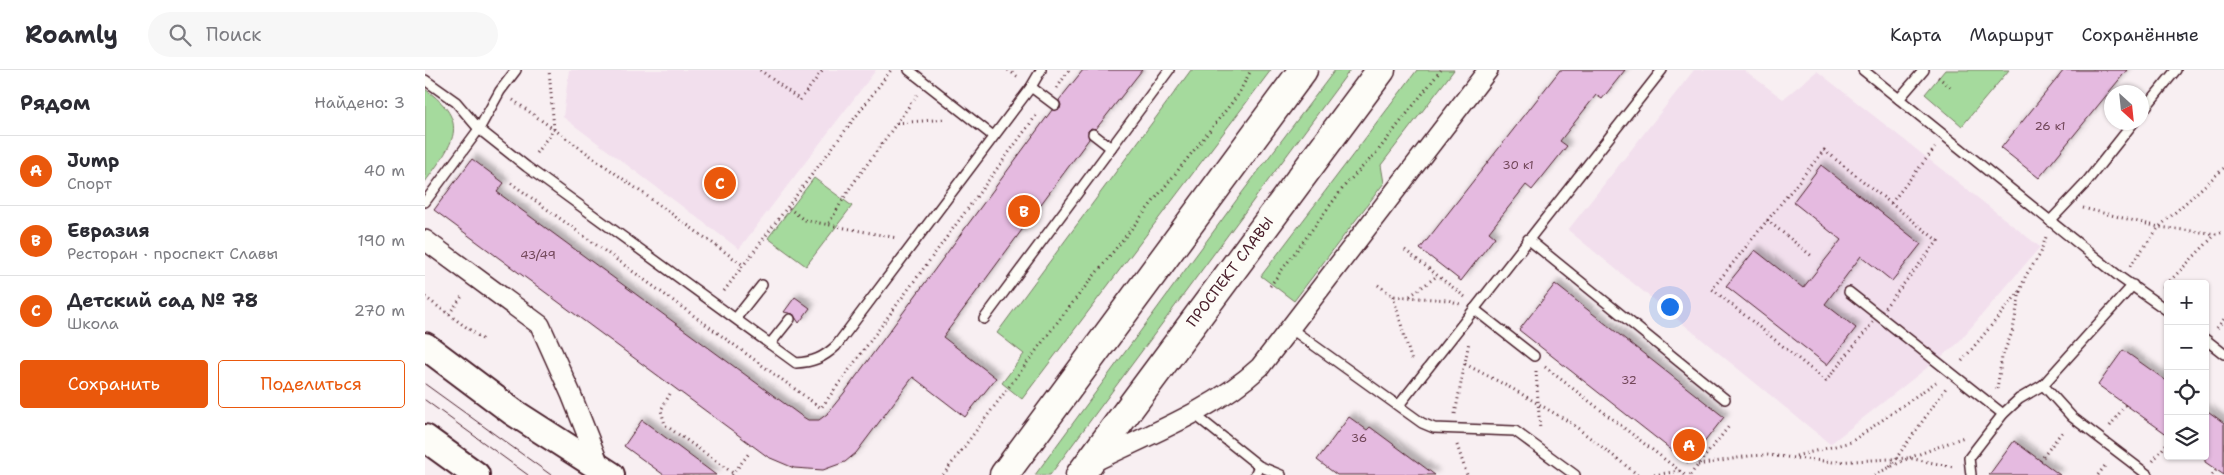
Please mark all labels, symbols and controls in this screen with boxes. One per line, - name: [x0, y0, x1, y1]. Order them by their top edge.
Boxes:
- search box: [148, 12, 498, 57]
- text: Roamly: [25, 19, 118, 51]
- icon: search: [166, 21, 194, 49]
- text: Поиск: [206, 22, 261, 47]
- text: Карта: [1890, 23, 1941, 47]
- text: Маршрут: [1969, 23, 2053, 47]
- text: Сохранённые: [2081, 23, 2199, 47]
- north arrow: [2104, 85, 2149, 130]
- text: Рядом: [20, 89, 90, 117]
- text: Найдено: 3: [314, 92, 405, 113]
- house number: 26 к1: [2034, 118, 2066, 134]
- text: Jump: [67, 148, 119, 173]
- house number: 30 к1: [1502, 157, 1534, 173]
- text: A: [30, 160, 42, 181]
- text: 40 m: [363, 160, 405, 181]
- pin: C: [704, 164, 736, 202]
- text: Спорт: [67, 173, 112, 194]
- pin: B: [1008, 192, 1040, 230]
- street label: ПРОСПЕКТ СЛАВЫ: [1182, 213, 1278, 331]
- text: Евразия: [67, 218, 150, 243]
- text: B: [31, 230, 41, 251]
- text: 190 m: [358, 230, 405, 251]
- text: Ресторан · проспект Славы: [67, 243, 278, 264]
- house number: 43/49: [520, 247, 556, 263]
- map controls: [2164, 280, 2209, 460]
- button: +: [2164, 280, 2209, 325]
- text: Детский сад № 78: [67, 288, 258, 313]
- your location: [1657, 294, 1683, 320]
- text: C: [31, 300, 41, 321]
- text: 270 m: [354, 300, 405, 321]
- text: Школа: [67, 313, 119, 334]
- button: −: [2164, 325, 2209, 370]
- button: Сохранить: [20, 360, 208, 408]
- button: Поделиться: [218, 360, 405, 408]
- button: locate: [2164, 370, 2209, 415]
- house number: 32: [1621, 372, 1637, 388]
- button: layers: [2164, 415, 2209, 460]
- pin: A: [1673, 426, 1705, 464]
- house number: 36: [1351, 430, 1367, 446]

